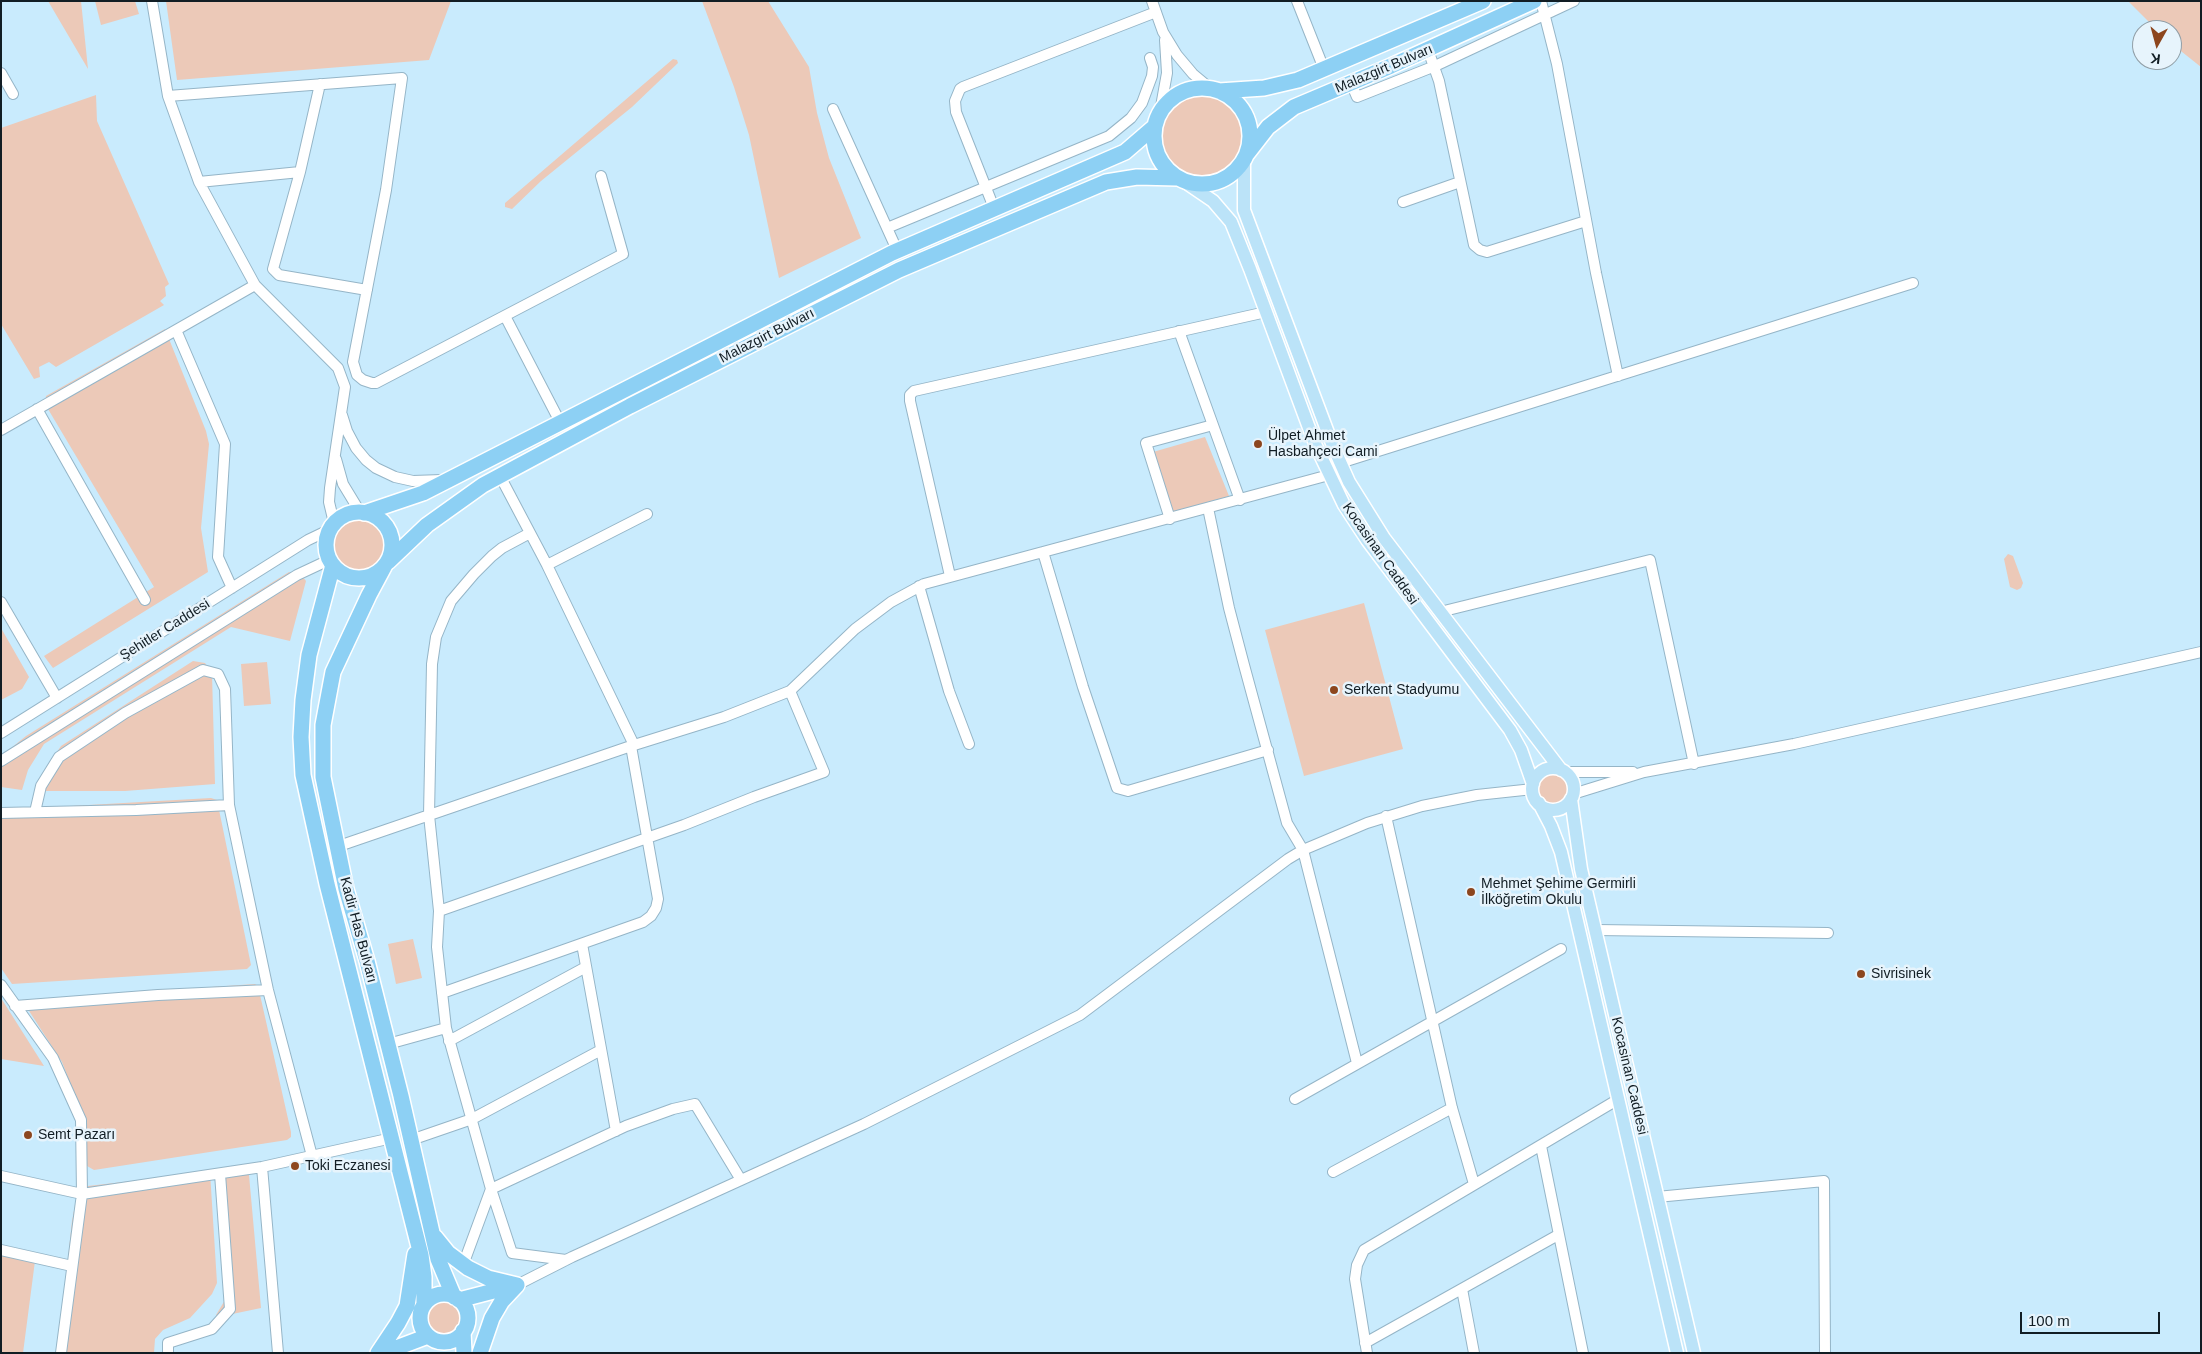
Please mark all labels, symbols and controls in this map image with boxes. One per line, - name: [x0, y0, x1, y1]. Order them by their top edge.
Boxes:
- north arrow: [2132, 20, 2182, 70]
- street label: Malazgirt Bulvarı: [1333, 41, 1435, 97]
- text: K: [2149, 50, 2161, 67]
- street label: Malazgirt Bulvarı: [717, 305, 817, 367]
- place label: Ülpet Ahmet Hasbahçeci Cami: [1268, 428, 1378, 461]
- marker: Ülpet Ahmet Hasbahçeci Cami: [1252, 438, 1264, 450]
- street label: Kocasinan Caddesi: [1339, 500, 1421, 608]
- street label: Şehitler Caddesi: [117, 596, 213, 664]
- place label: Serkent Stadyumu: [1344, 682, 1459, 698]
- marker: Serkent Stadyumu: [1328, 684, 1340, 696]
- street label: Kadir Has Bulvarı: [336, 875, 380, 985]
- place label: Mehmet Şehime Germirli İlköğretim Okulu: [1481, 876, 1636, 909]
- marker: Mehmet Şehime Germirli İlköğretim Okulu: [1465, 886, 1477, 898]
- place label: Sivrisinek: [1871, 966, 1931, 982]
- marker: Sivrisinek: [1855, 968, 1867, 980]
- street label: Kocasinan Caddesi: [1607, 1015, 1651, 1137]
- place label: Semt Pazarı: [38, 1127, 115, 1143]
- marker: Semt Pazarı: [22, 1129, 34, 1141]
- place label: Toki Eczanesi: [305, 1158, 391, 1174]
- marker: Toki Eczanesi: [289, 1160, 301, 1172]
- scale bar: [2022, 1302, 2162, 1334]
- text: 100 m: [2028, 1312, 2070, 1329]

